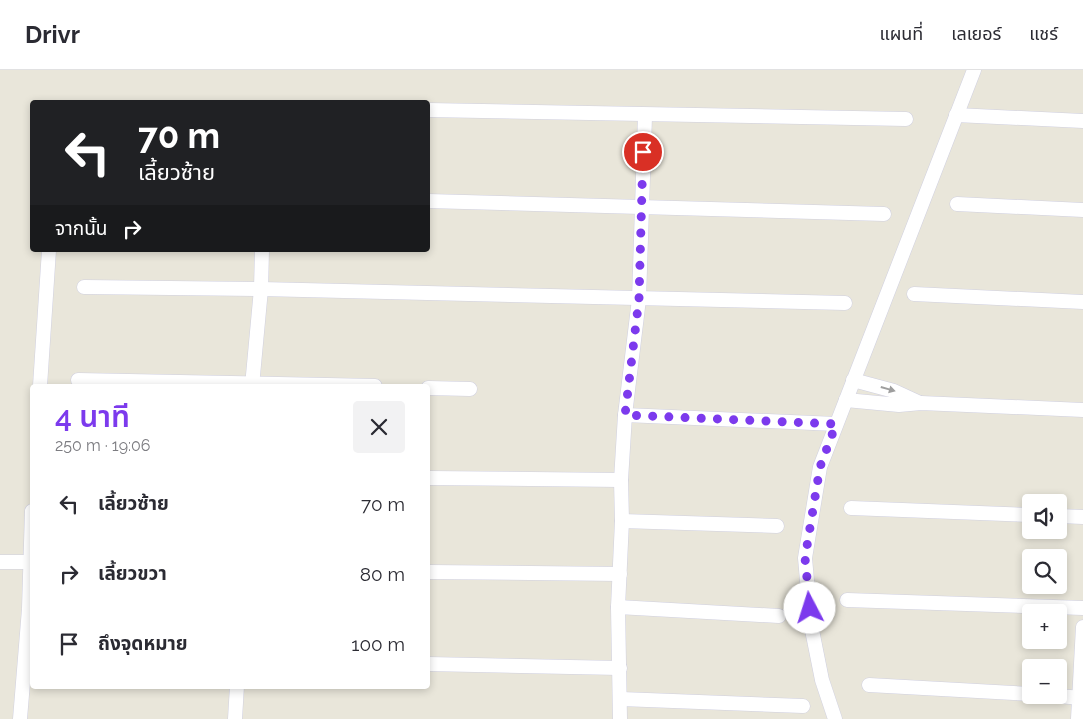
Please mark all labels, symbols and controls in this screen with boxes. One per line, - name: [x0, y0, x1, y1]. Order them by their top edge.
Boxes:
- text: Drivr: [25, 20, 80, 49]
- text: แผนที่: [879, 23, 923, 44]
- text: เลเยอร์: [951, 23, 1001, 44]
- text: แชร์: [1029, 23, 1058, 44]
- text: 70 m: [138, 115, 220, 156]
- icon: left: [55, 120, 120, 185]
- pin: [622, 131, 664, 173]
- icon: arrive: [629, 138, 657, 166]
- text: เลี้ยวซ้าย: [138, 159, 215, 185]
- icon: right: [118, 215, 146, 243]
- text: จากนั้น: [55, 217, 108, 239]
- one-way arrow: [881, 386, 896, 394]
- text: 4 นาที: [55, 399, 130, 434]
- button: close: [353, 401, 405, 453]
- text: 250 m · 19:06: [55, 436, 151, 455]
- icon: left: [55, 490, 83, 518]
- text: เลี้ยวซ้าย: [98, 492, 169, 514]
- text: 70 m: [361, 493, 405, 515]
- map controls: [1022, 494, 1067, 704]
- button: sound: [1022, 494, 1067, 539]
- button: search: [1022, 549, 1067, 594]
- icon: right: [55, 560, 83, 588]
- text: เลี้ยวขวา: [98, 562, 167, 584]
- text: 80 m: [360, 563, 405, 585]
- position arrow: [783, 581, 835, 633]
- button: +: [1022, 604, 1067, 649]
- icon: arrive: [55, 630, 83, 658]
- text: ถึงจุดหมาย: [98, 632, 188, 654]
- text: 100 m: [351, 633, 405, 655]
- button: −: [1022, 659, 1067, 704]

